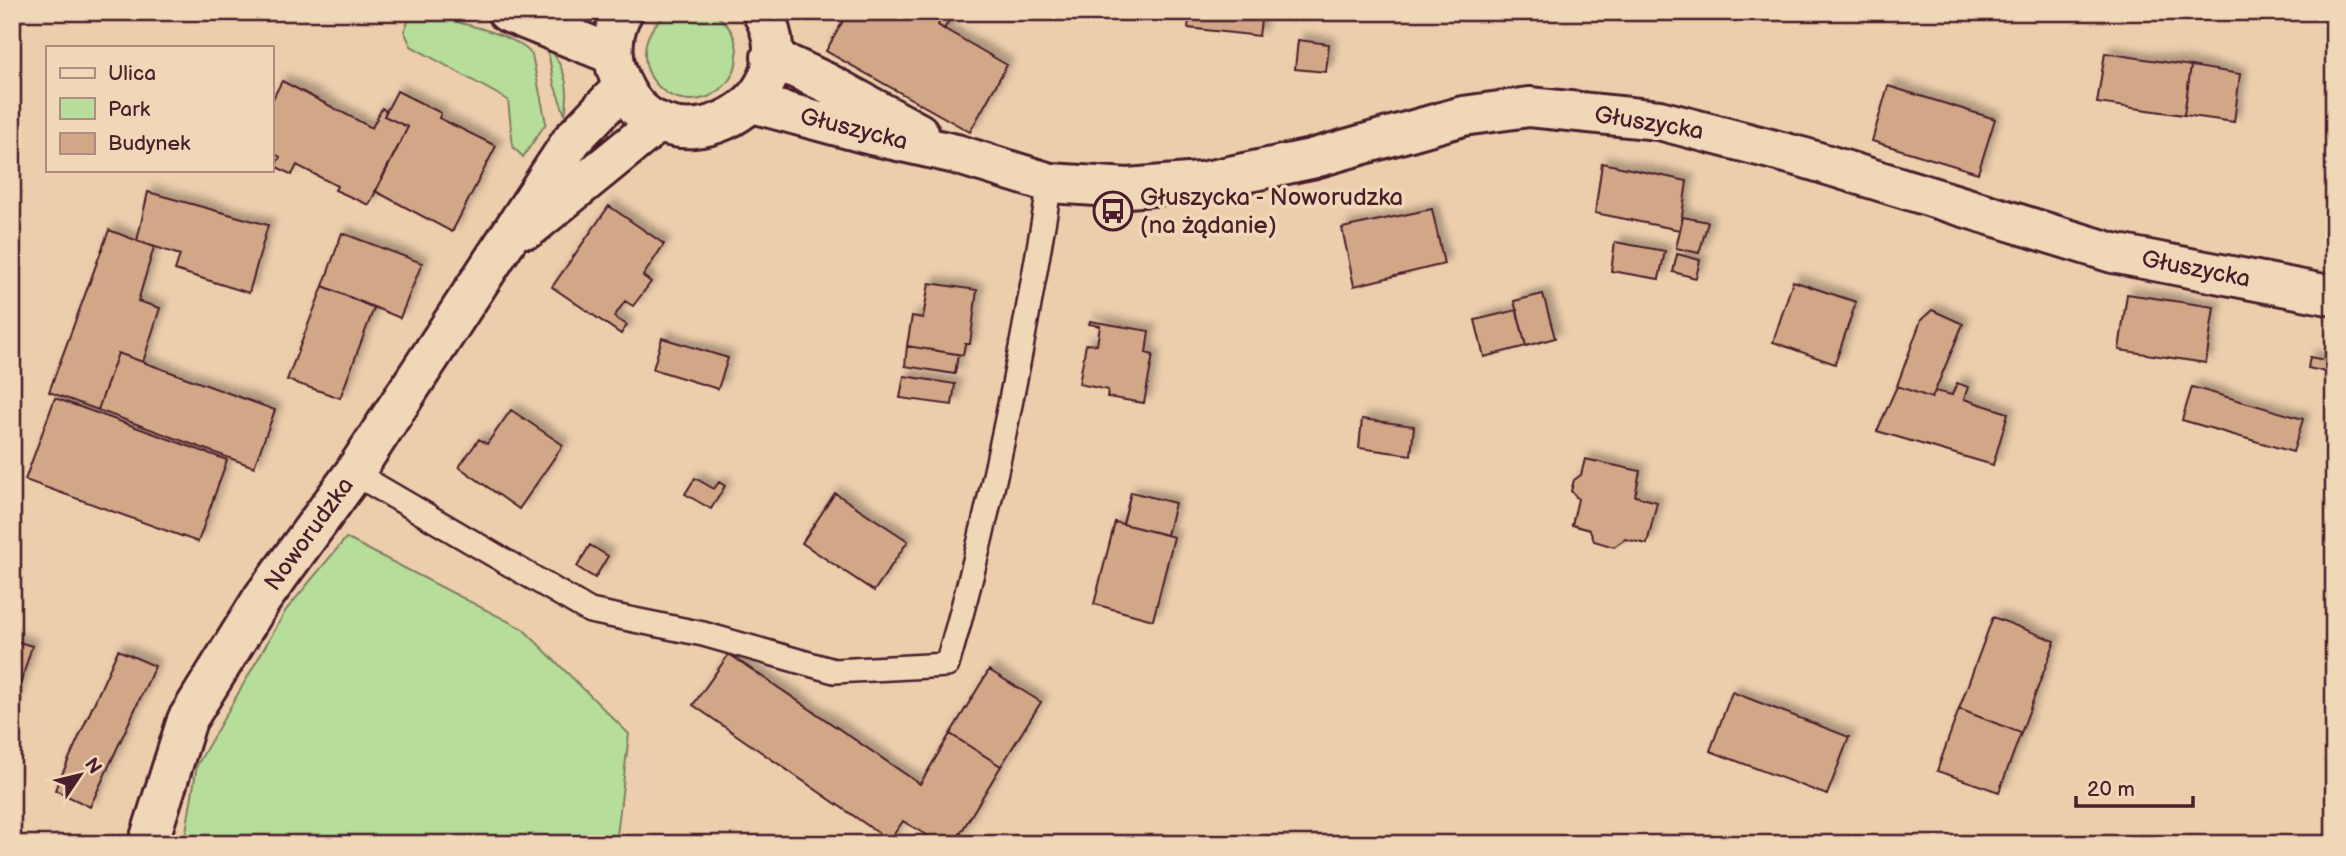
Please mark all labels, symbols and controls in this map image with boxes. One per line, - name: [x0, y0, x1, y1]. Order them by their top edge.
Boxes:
- legend: [46, 46, 273, 172]
- text: Ulica: [108, 61, 156, 86]
- text: Park: [108, 97, 151, 122]
- street label: Głuszycka: [1592, 100, 1706, 146]
- street label: Głuszycka: [797, 102, 911, 156]
- text: Budynek: [108, 131, 191, 156]
- place label: Głuszycka - Noworudzka (na żądanie): [1140, 183, 1403, 240]
- bus stop icon: Głuszycka - Noworudzka (na żądanie): [1092, 190, 1134, 232]
- street label: Głuszycka: [2139, 244, 2253, 294]
- street label: Noworudzka: [258, 472, 360, 596]
- north arrow: [46, 740, 116, 810]
- text: N: [79, 754, 106, 779]
- scale bar: [2076, 765, 2194, 809]
- text: 20 m: [2087, 777, 2135, 802]

